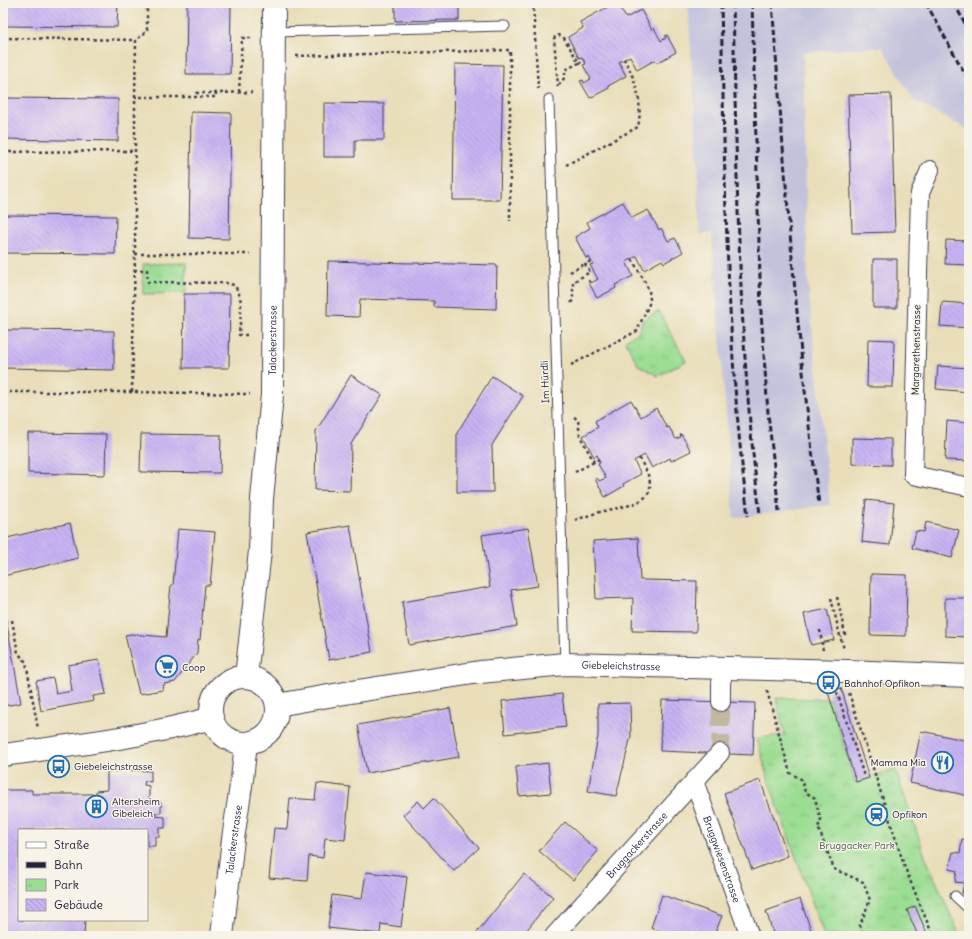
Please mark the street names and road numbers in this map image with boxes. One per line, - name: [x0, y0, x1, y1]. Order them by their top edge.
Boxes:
- street label: Talackerstrasse: [266, 305, 279, 375]
- street label: Margarethenstrasse: [909, 305, 923, 395]
- street label: Im Hürdli: [538, 360, 552, 404]
- street label: Giebeleichstrasse: [581, 658, 660, 673]
- street label: Talackerstrasse: [223, 804, 245, 875]
- street label: Bruggackerstrasse: [603, 809, 670, 881]
- street label: Bruggwiesenstrasse: [701, 814, 744, 904]

